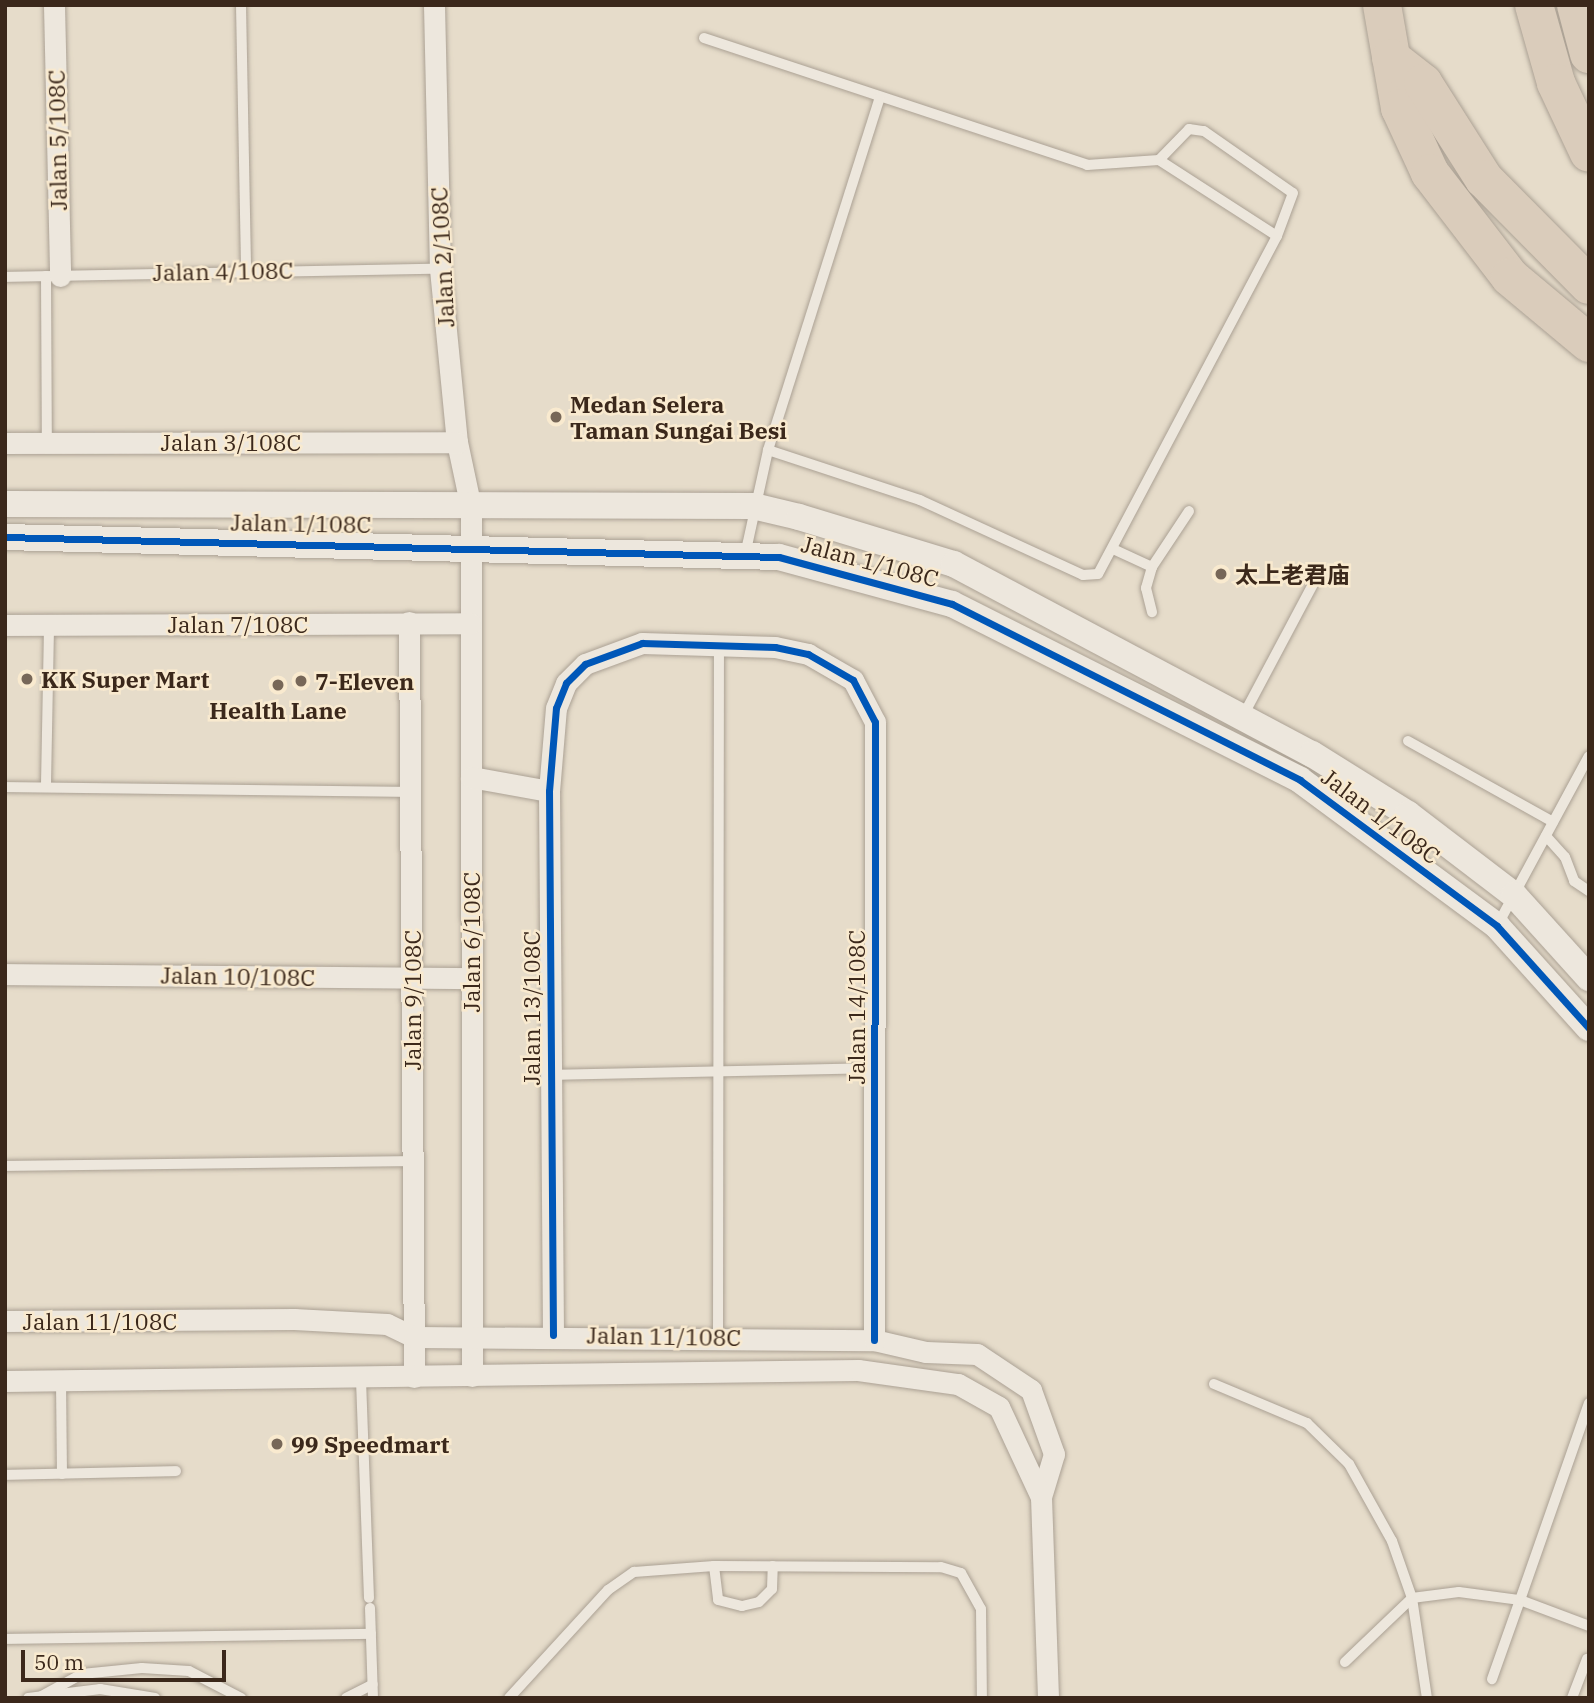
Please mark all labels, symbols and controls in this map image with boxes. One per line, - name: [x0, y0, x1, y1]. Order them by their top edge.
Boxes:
- street label: Jalan 5/108C: [42, 69, 72, 211]
- street label: Jalan 2/108C: [425, 186, 459, 328]
- street label: Jalan 4/108C: [152, 256, 294, 286]
- place label: Medan Selera Taman Sungai Besi: [570, 390, 787, 444]
- marker: Medan Selera Taman Sungai Besi: [548, 409, 564, 425]
- street label: Jalan 3/108C: [161, 428, 301, 456]
- street label: Jalan 1/108C: [230, 508, 372, 538]
- street label: Jalan 1/108C: [798, 529, 942, 593]
- place label: 太上老君庙: [1235, 560, 1350, 588]
- marker: 太上老君庙: [1213, 566, 1229, 582]
- street label: Jalan 7/108C: [168, 610, 308, 638]
- place label: KK Super Mart: [41, 665, 209, 693]
- place label: 7-Eleven: [315, 667, 414, 695]
- marker: KK Super Mart: [19, 671, 35, 687]
- marker: 7-Eleven: [293, 673, 309, 689]
- marker: Health Lane: [270, 677, 286, 693]
- place label: Health Lane: [209, 696, 347, 724]
- street label: Jalan 1/108C: [1316, 763, 1446, 869]
- street label: Jalan 6/108C: [457, 872, 485, 1012]
- street label: Jalan 9/108C: [398, 930, 426, 1070]
- street label: Jalan 14/108C: [842, 930, 870, 1084]
- street label: Jalan 13/108C: [517, 931, 545, 1085]
- street label: Jalan 10/108C: [160, 961, 316, 991]
- street label: Jalan 11/108C: [23, 1307, 177, 1335]
- street label: Jalan 11/108C: [586, 1321, 742, 1351]
- place label: 99 Speedmart: [291, 1430, 449, 1458]
- marker: 99 Speedmart: [269, 1436, 285, 1452]
- scale bar: [24, 1636, 229, 1680]
- text: 50 m: [34, 1648, 84, 1676]

